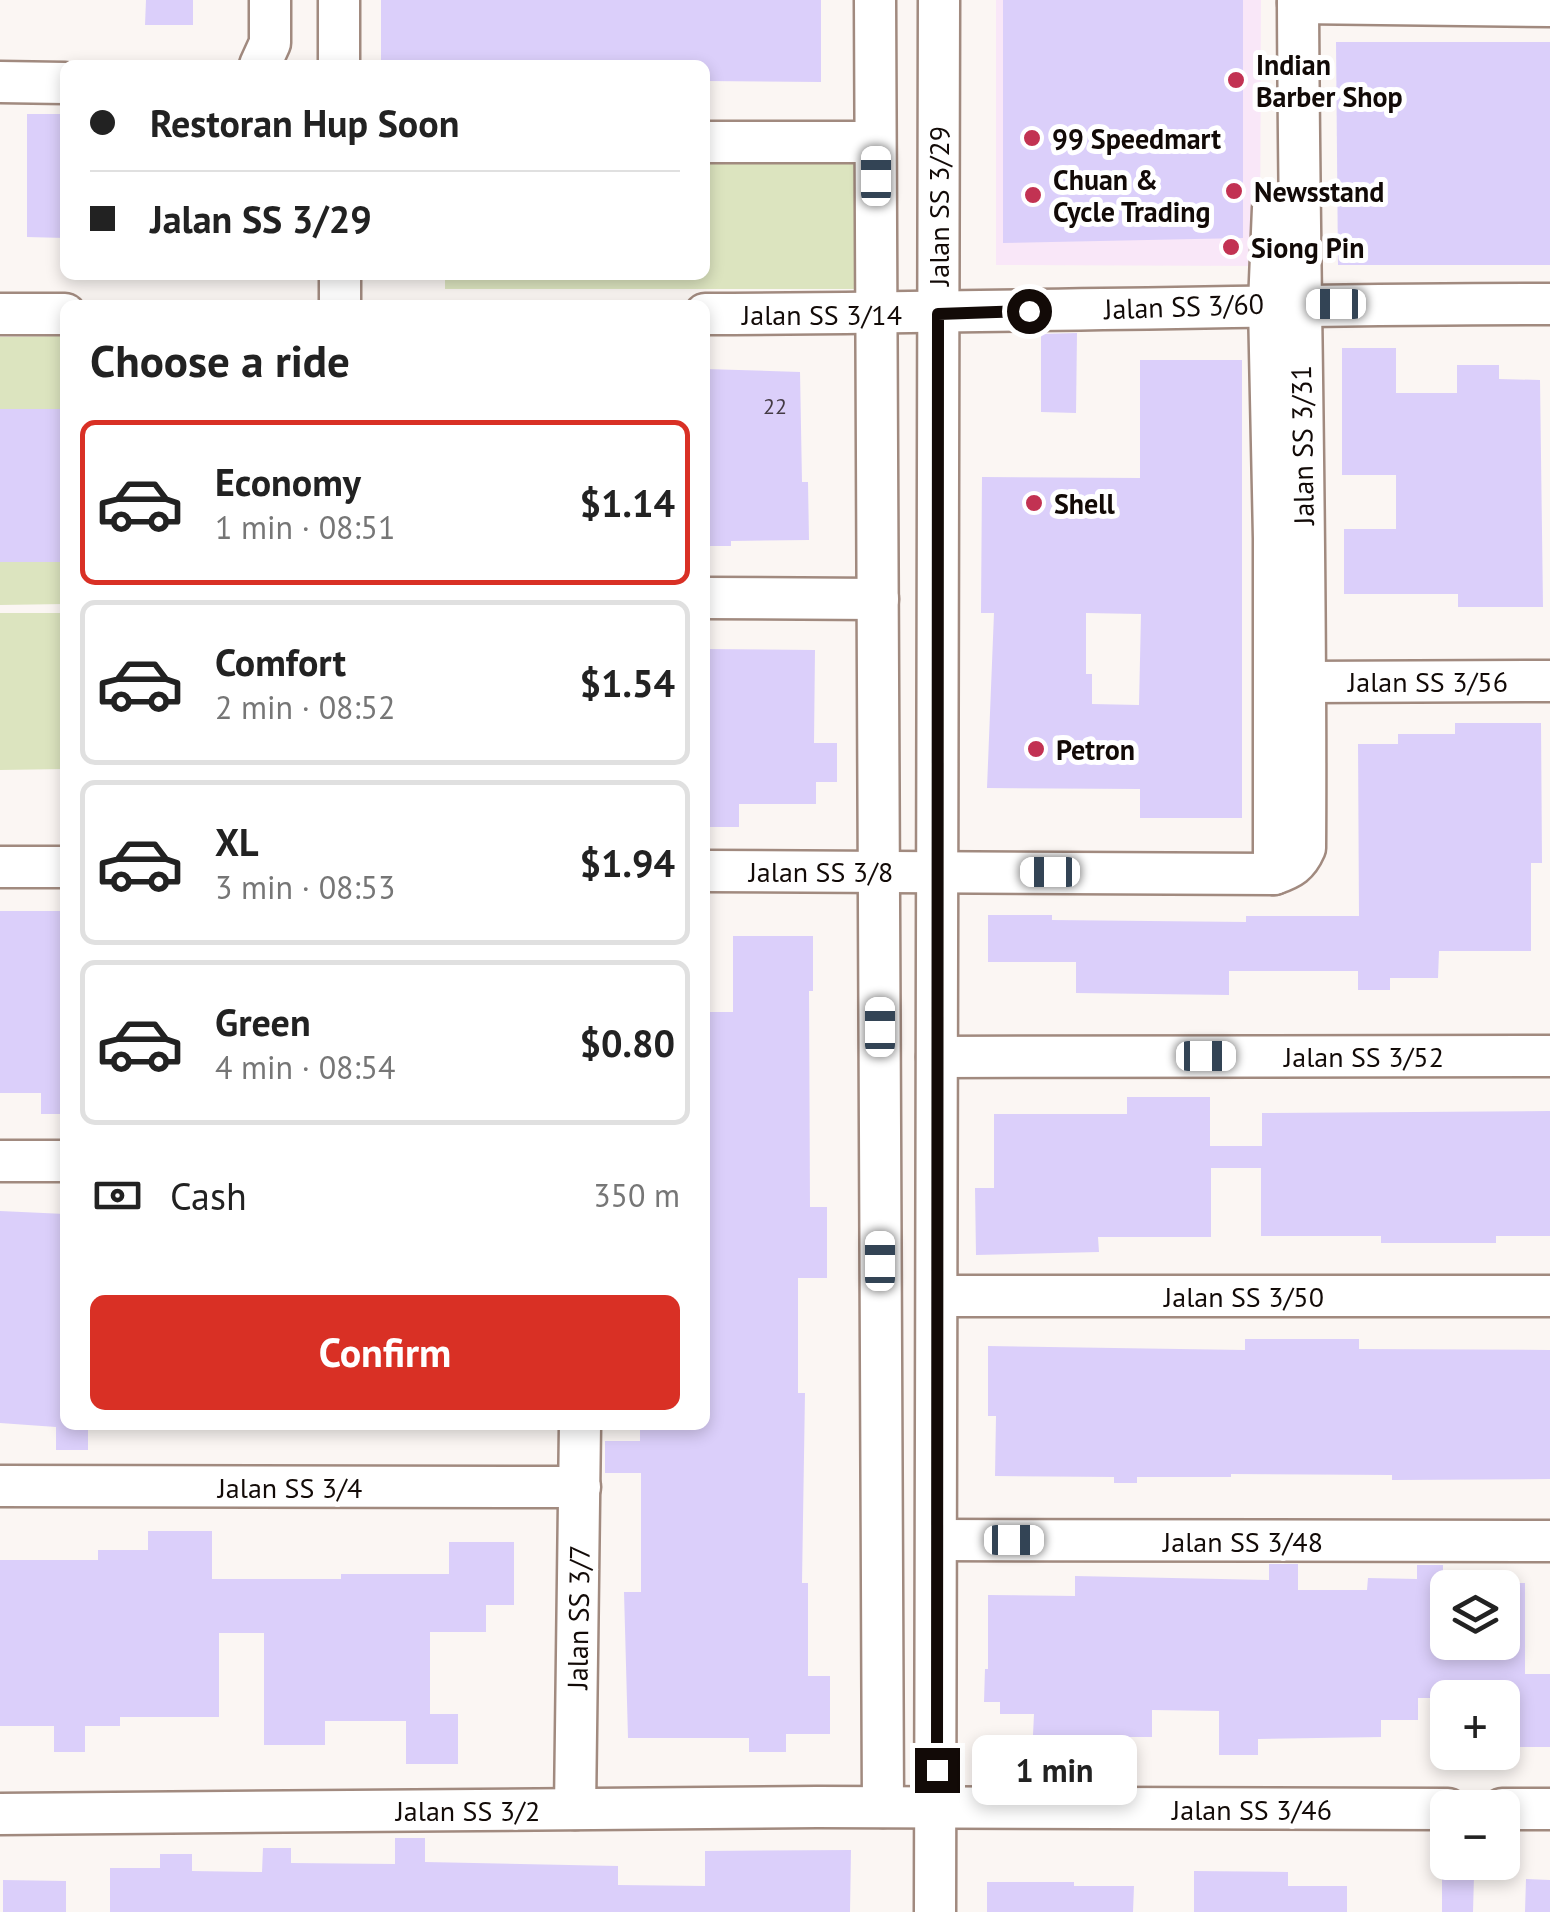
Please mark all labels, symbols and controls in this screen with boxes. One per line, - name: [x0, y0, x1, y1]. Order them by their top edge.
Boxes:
- place label: Indian Barber Shop: [1256, 46, 1403, 115]
- marker: Indian Barber Shop: [1225, 69, 1247, 91]
- text: Restoran Hup Soon: [150, 98, 459, 147]
- place label: 99 Speedmart: [1052, 120, 1221, 157]
- street label: Jalan SS 3/29: [920, 126, 957, 287]
- marker: 99 Speedmart: [1021, 127, 1043, 149]
- car: [861, 146, 891, 206]
- place label: Chuan & Cycle Trading: [1053, 161, 1211, 230]
- place label: Newsstand: [1254, 173, 1384, 210]
- marker: Newsstand: [1223, 180, 1245, 202]
- marker: Chuan & Cycle Trading: [1022, 184, 1044, 206]
- text: Jalan SS 3/29: [150, 194, 372, 243]
- place label: Siong Pin: [1251, 229, 1365, 266]
- marker: Siong Pin: [1220, 236, 1242, 258]
- street label: Jalan SS 3/60: [1103, 285, 1264, 327]
- route start: [1007, 289, 1052, 334]
- car: [1306, 289, 1366, 319]
- street label: Jalan SS 3/14: [741, 296, 902, 333]
- text: Choose a ride: [90, 331, 350, 389]
- street label: Jalan SS 3/31: [1282, 365, 1322, 526]
- house number: 22: [763, 392, 787, 420]
- text: Economy: [215, 457, 361, 506]
- icon: car: [95, 458, 185, 548]
- text: $1.14: [579, 478, 675, 527]
- place label: Shell: [1054, 485, 1116, 522]
- marker: Shell: [1023, 492, 1045, 514]
- text: 1 min · 08:51: [215, 506, 395, 548]
- text: Comfort: [215, 637, 346, 686]
- icon: car: [95, 638, 185, 728]
- text: $1.54: [579, 658, 675, 707]
- street label: Jalan SS 3/56: [1347, 663, 1508, 700]
- text: 2 min · 08:52: [215, 686, 395, 728]
- place label: Petron: [1056, 731, 1135, 768]
- marker: Petron: [1025, 738, 1047, 760]
- text: XL: [215, 817, 259, 866]
- icon: car: [95, 818, 185, 908]
- text: $1.94: [579, 838, 675, 887]
- street label: Jalan SS 3/8: [748, 853, 893, 890]
- car: [1020, 857, 1080, 887]
- text: 3 min · 08:53: [215, 866, 395, 908]
- text: Green: [215, 997, 311, 1046]
- car: [865, 997, 895, 1057]
- icon: car: [95, 998, 185, 1088]
- text: $0.80: [579, 1018, 675, 1067]
- street label: Jalan SS 3/52: [1283, 1038, 1444, 1075]
- car: [1176, 1041, 1236, 1071]
- text: 4 min · 08:54: [215, 1046, 395, 1088]
- icon: cash: [90, 1168, 145, 1223]
- text: Cash: [170, 1171, 247, 1220]
- text: 350 m: [593, 1174, 680, 1216]
- car: [865, 1231, 895, 1291]
- street label: Jalan SS 3/50: [1163, 1278, 1324, 1315]
- button: Confirm: [90, 1295, 680, 1410]
- street label: Jalan SS 3/4: [217, 1469, 362, 1506]
- street label: Jalan SS 3/48: [1162, 1523, 1323, 1560]
- car: [984, 1525, 1044, 1555]
- street label: Jalan SS 3/7: [558, 1544, 598, 1691]
- map controls: [1430, 1570, 1520, 1880]
- button: layers: [1430, 1570, 1520, 1660]
- button: +: [1430, 1680, 1520, 1770]
- callout: 1 min: [972, 1735, 1137, 1805]
- route end: [915, 1748, 960, 1793]
- text: 1 min: [1015, 1749, 1094, 1791]
- button: −: [1430, 1790, 1520, 1880]
- street label: Jalan SS 3/46: [1171, 1791, 1332, 1828]
- street label: Jalan SS 3/2: [395, 1792, 540, 1829]

